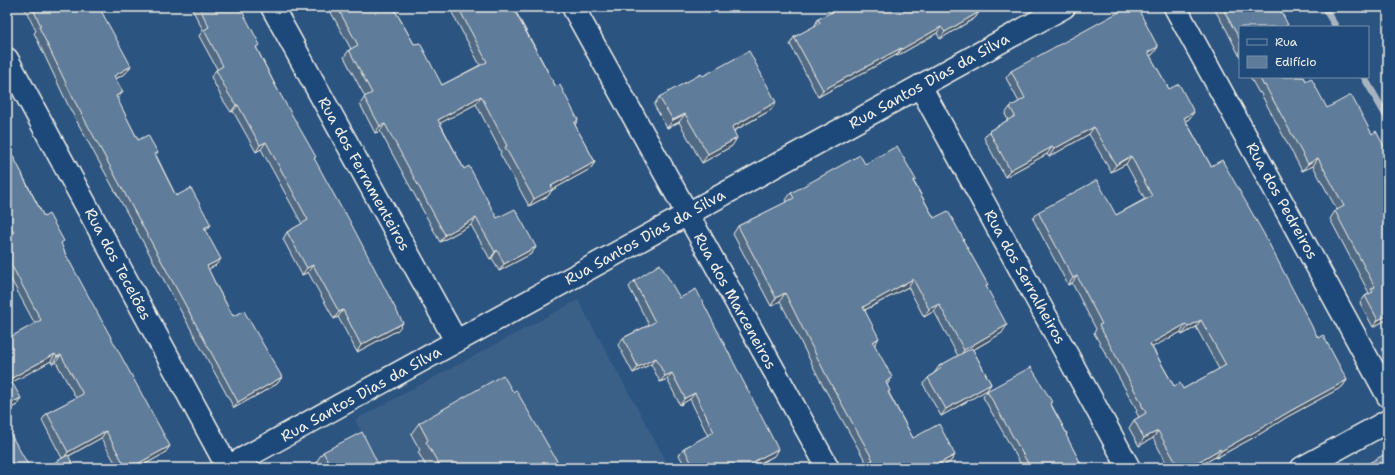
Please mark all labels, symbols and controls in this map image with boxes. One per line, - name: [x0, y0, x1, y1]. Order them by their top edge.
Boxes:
- legend: [1239, 26, 1369, 78]
- street label: Rua Santos Dias da Silva: [845, 28, 1013, 134]
- text: Rua: [1275, 34, 1298, 50]
- text: Edifício: [1275, 54, 1316, 70]
- street label: Rua dos Ferramenteiros: [313, 93, 415, 255]
- street label: Rua dos Pedreiros: [1242, 139, 1322, 263]
- street label: Rua Santos Dias da Silva: [561, 184, 729, 290]
- street label: Rua dos Tecelões: [80, 204, 156, 324]
- street label: Rua dos Serralheiros: [980, 206, 1070, 348]
- street label: Rua dos Marceneiros: [689, 229, 781, 373]
- street label: Rua Santos Dias da Silva: [277, 341, 445, 447]

